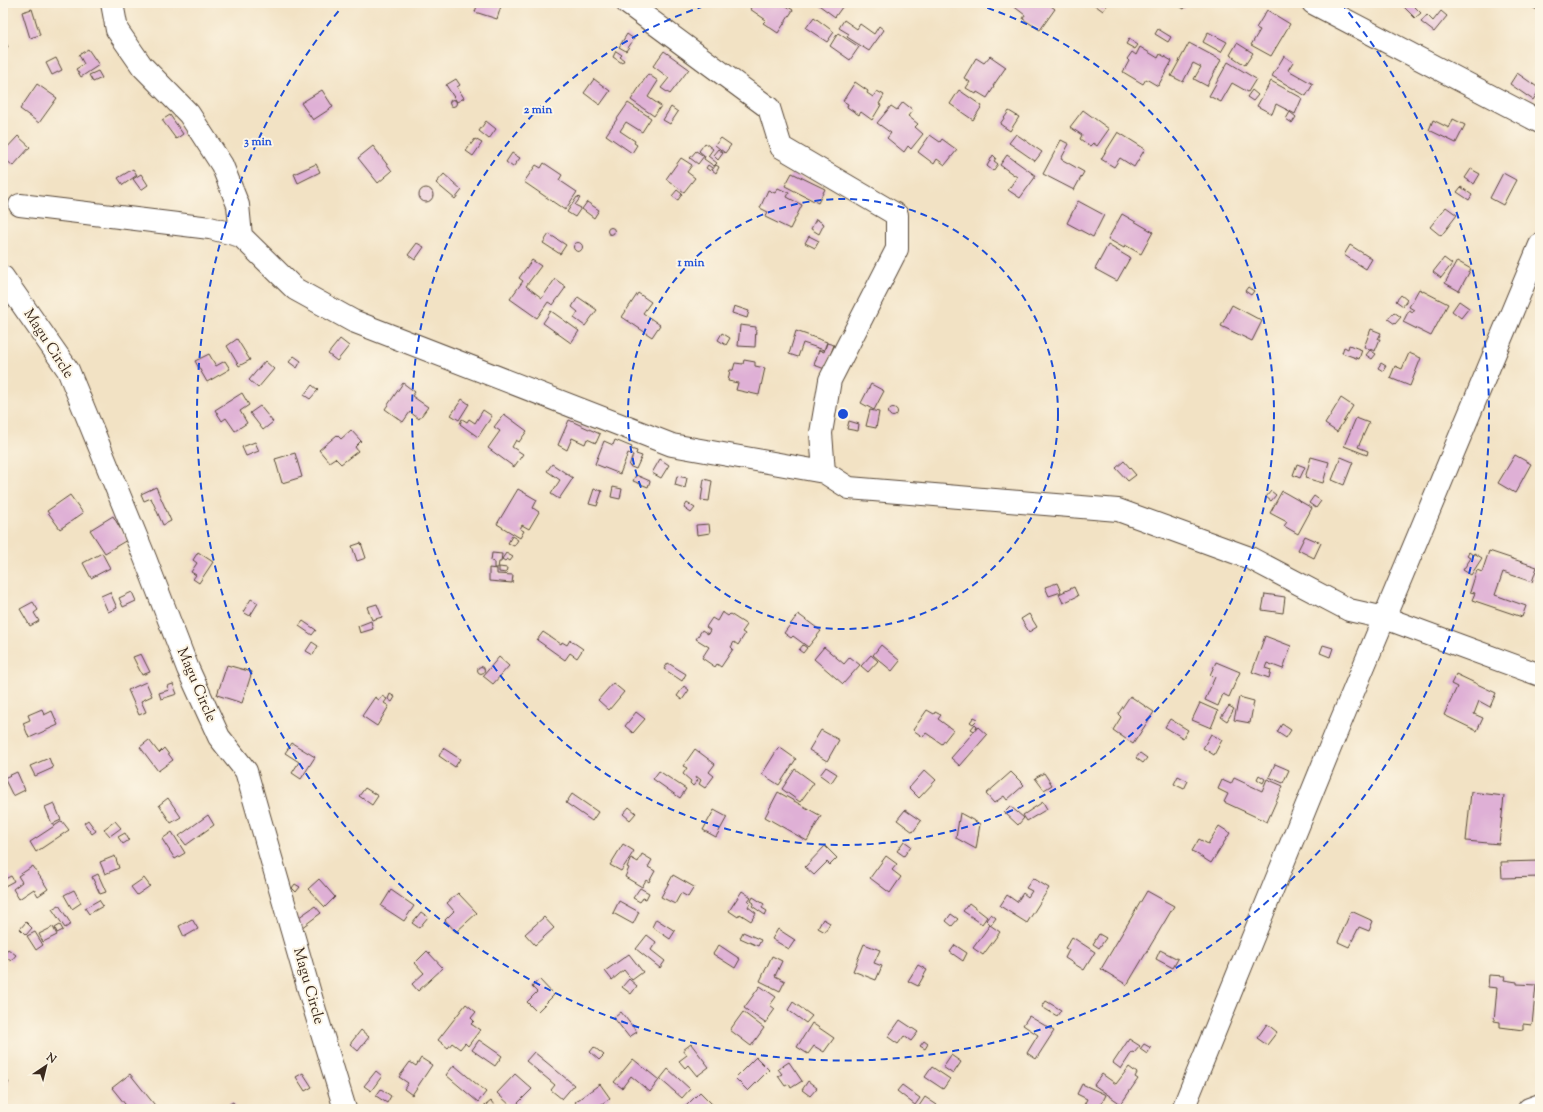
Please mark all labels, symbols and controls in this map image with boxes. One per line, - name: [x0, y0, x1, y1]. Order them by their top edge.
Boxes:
- text: 2 min: [524, 101, 553, 119]
- text: 3 min: [244, 133, 273, 151]
- text: 1 min: [676, 254, 705, 272]
- street label: Magu Circle: [18, 305, 78, 383]
- centre of rings: [836, 407, 850, 421]
- street label: Magu Circle: [171, 645, 221, 725]
- street label: Magu Circle: [287, 945, 329, 1027]
- north arrow: [26, 1046, 66, 1086]
- text: N: [42, 1049, 60, 1068]

